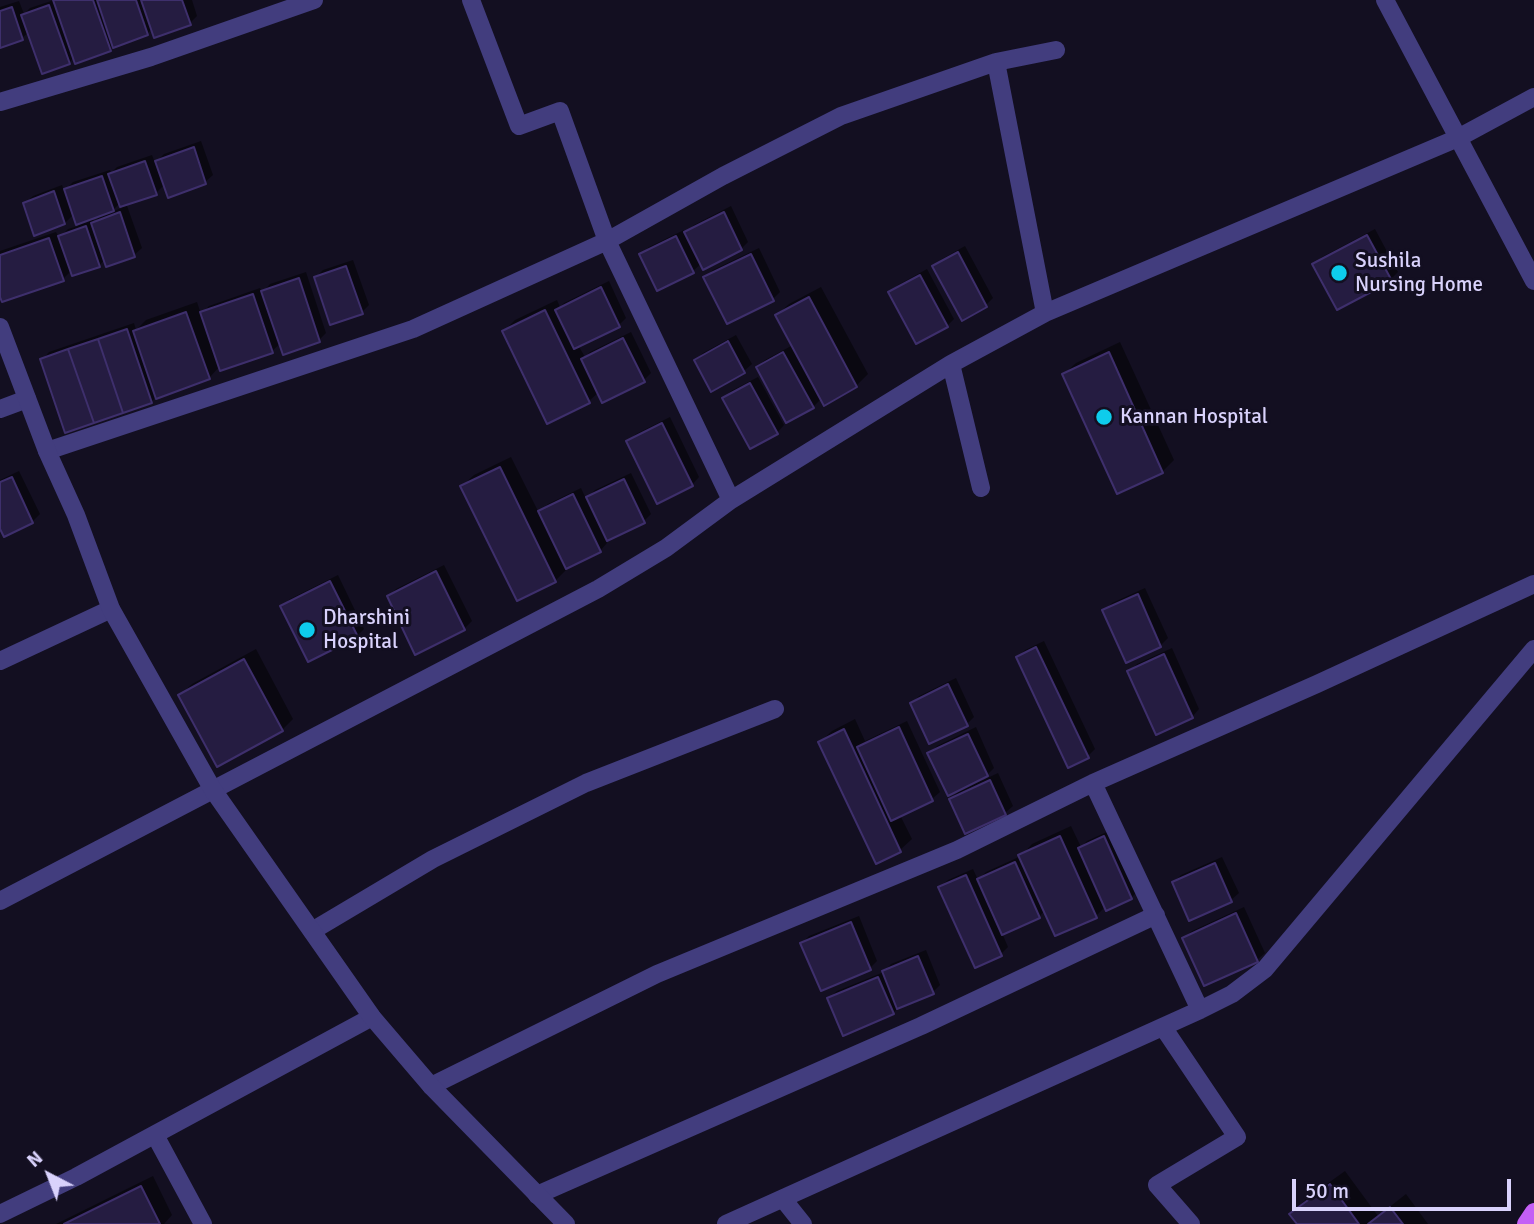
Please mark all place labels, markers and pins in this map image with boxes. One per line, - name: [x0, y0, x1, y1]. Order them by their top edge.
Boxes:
- place label: Sushila Nursing Home: [1355, 248, 1483, 298]
- marker: Sushila Nursing Home: [1329, 263, 1349, 283]
- place label: Kannan Hospital: [1120, 404, 1268, 430]
- marker: Kannan Hospital: [1094, 407, 1114, 427]
- place label: Dharshini Hospital: [323, 605, 410, 655]
- marker: Dharshini Hospital: [297, 620, 317, 640]

